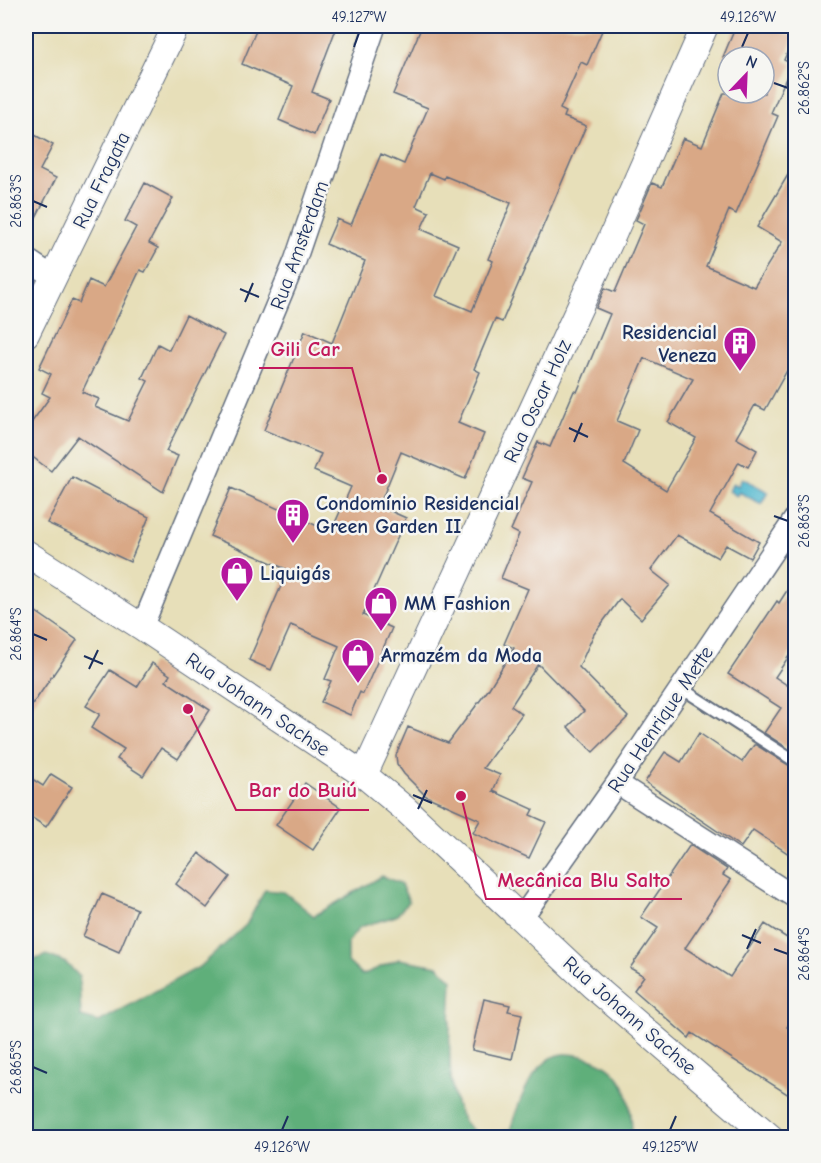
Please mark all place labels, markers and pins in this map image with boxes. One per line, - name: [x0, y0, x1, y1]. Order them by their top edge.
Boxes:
- place label: Residencial Veneza: [622, 321, 717, 367]
- building icon: Residencial Veneza: [722, 325, 758, 372]
- callout: Gili Car: [259, 329, 352, 368]
- place label: Condomínio Residencial Green Garden II: [316, 492, 519, 538]
- building icon: Condomínio Residencial Green Garden II: [275, 497, 311, 544]
- shop icon: Liquigás: [219, 555, 255, 602]
- place label: Liquigás: [260, 562, 330, 585]
- shop icon: MM Fashion: [363, 585, 399, 632]
- place label: MM Fashion: [404, 592, 510, 615]
- shop icon: Armazém da Moda: [340, 637, 376, 684]
- place label: Armazém da Moda: [381, 644, 542, 667]
- callout: Bar do Buiú: [236, 771, 369, 810]
- callout: Mecânica Blu Salto: [486, 860, 682, 899]

